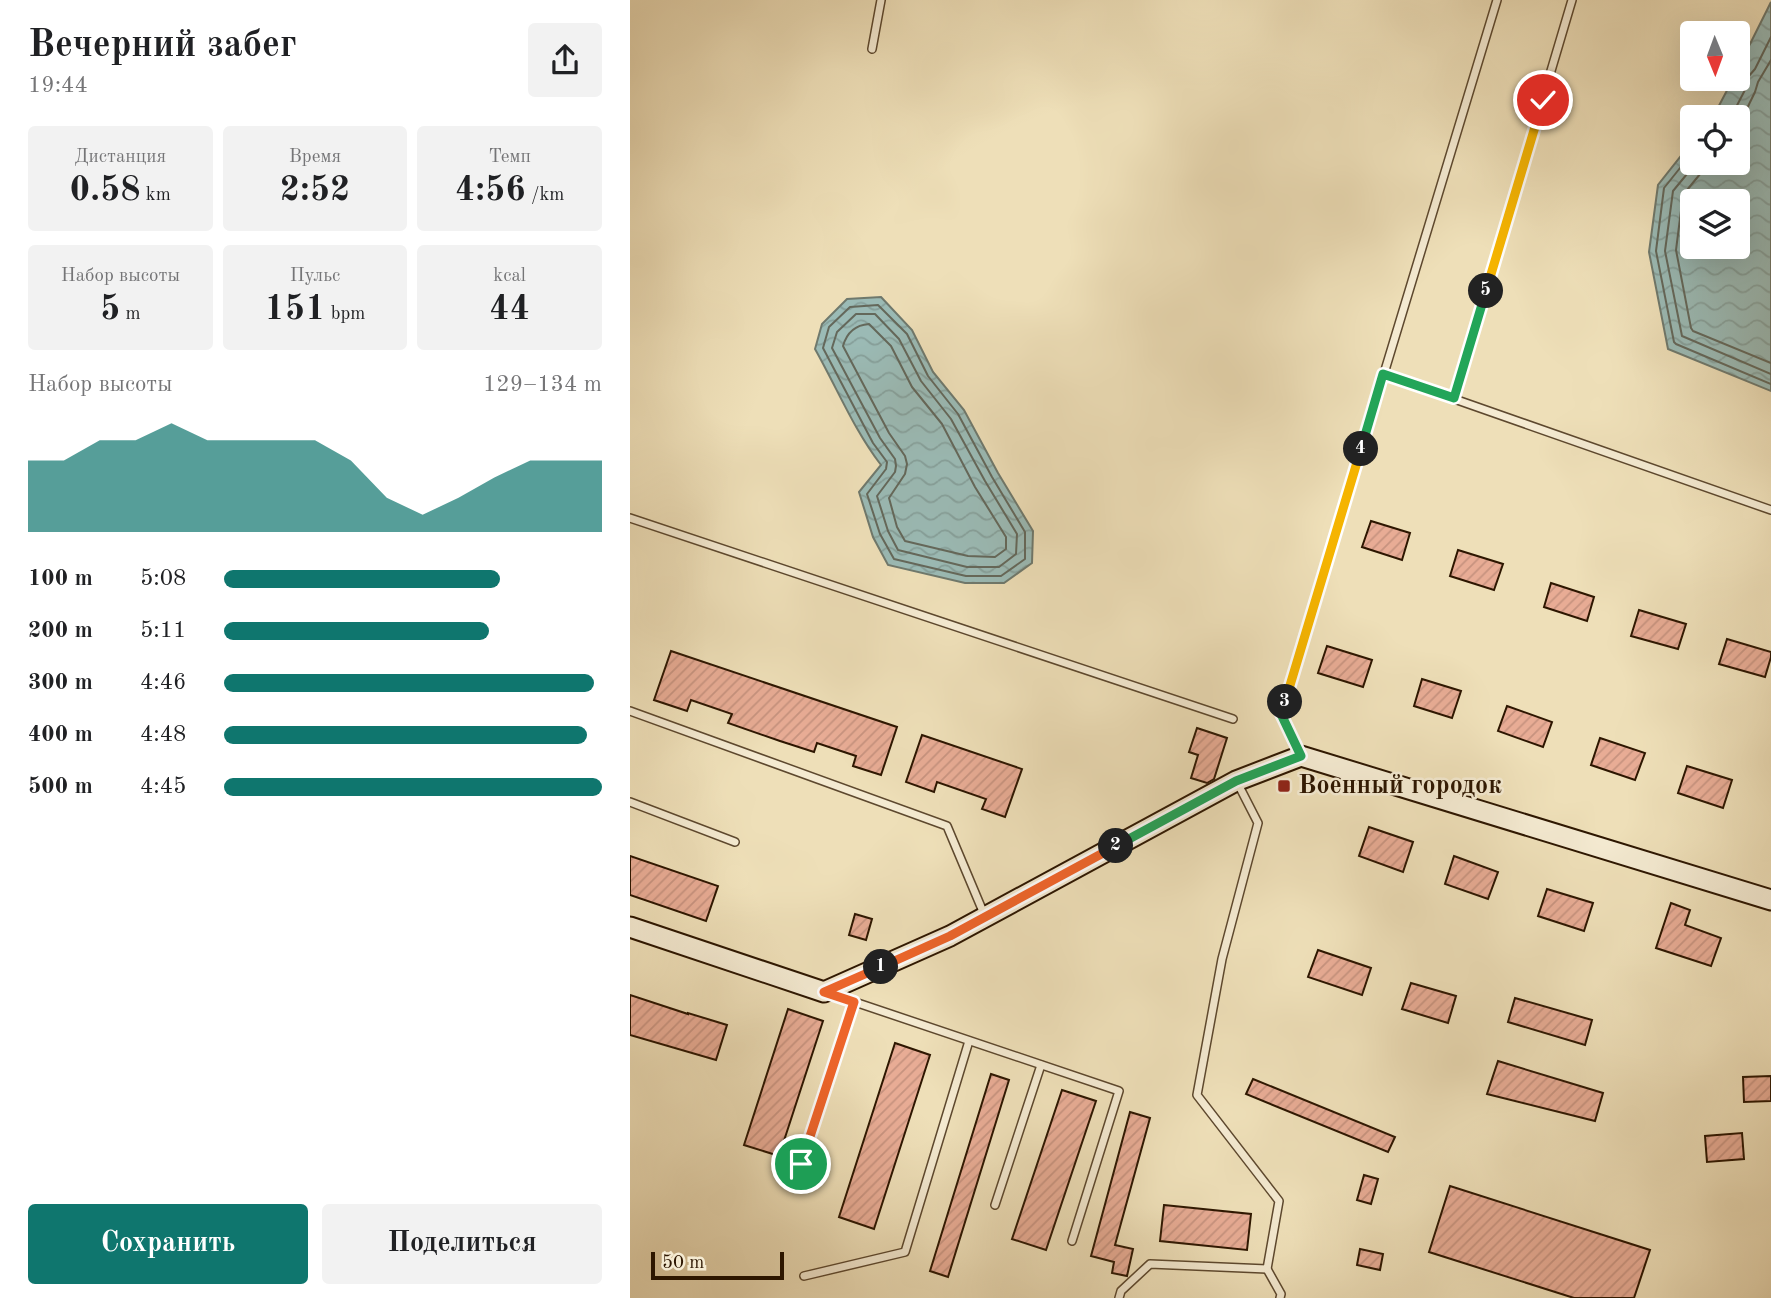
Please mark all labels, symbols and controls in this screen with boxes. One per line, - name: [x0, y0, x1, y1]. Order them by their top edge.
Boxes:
- north arrow: [1680, 21, 1750, 91]
- map controls: [1680, 21, 1750, 259]
- button: share: [528, 23, 602, 97]
- text: Вечерний забег: [28, 27, 297, 65]
- pin: [1513, 70, 1573, 130]
- text: 19:44: [28, 74, 88, 97]
- icon: check: [1524, 81, 1562, 119]
- button: locate: [1680, 105, 1750, 175]
- text: Дистанция: [74, 148, 166, 167]
- text: Время: [289, 148, 341, 167]
- text: Темп: [488, 148, 531, 167]
- text: 0.58: [70, 173, 141, 208]
- text: 2:52: [280, 173, 350, 208]
- text: 4:56: [455, 173, 526, 208]
- text: km: [141, 186, 171, 205]
- text: /km: [526, 186, 564, 205]
- button: layers: [1680, 189, 1750, 259]
- text: Набор высоты: [61, 267, 180, 286]
- text: Пульс: [290, 267, 340, 286]
- text: kcal: [493, 267, 526, 286]
- pin: 5: [1468, 274, 1504, 308]
- text: 5: [1480, 281, 1491, 300]
- text: 5: [100, 292, 120, 327]
- text: 151: [265, 292, 325, 327]
- text: 44: [489, 292, 530, 327]
- text: m: [120, 305, 141, 324]
- text: bpm: [325, 305, 365, 324]
- text: Набор высоты: [28, 373, 172, 396]
- text: 129–134 m: [483, 373, 602, 396]
- pin: 4: [1344, 432, 1378, 466]
- text: 4: [1355, 439, 1366, 458]
- text: 100 m: [28, 567, 93, 590]
- text: 5:08: [140, 567, 186, 590]
- text: 200 m: [28, 619, 93, 642]
- text: 5:11: [140, 619, 186, 642]
- text: 300 m: [28, 671, 93, 694]
- text: 4:46: [140, 671, 186, 694]
- pin: 3: [1268, 684, 1302, 720]
- text: 3: [1279, 692, 1290, 711]
- text: 400 m: [28, 723, 93, 746]
- text: 4:48: [140, 723, 186, 746]
- place label: Военный городок: [1298, 773, 1502, 799]
- text: 500 m: [28, 775, 93, 798]
- text: 4:45: [140, 775, 186, 798]
- marker: Военный городок: [1276, 778, 1292, 794]
- pin: 2: [1098, 828, 1134, 864]
- text: 2: [1110, 836, 1121, 855]
- pin: 1: [863, 950, 898, 984]
- text: 1: [875, 957, 886, 976]
- pin: [771, 1134, 831, 1194]
- icon: arrive: [782, 1145, 820, 1183]
- button: Сохранить: [28, 1204, 308, 1284]
- button: Поделиться: [322, 1204, 602, 1284]
- scale bar: [651, 1249, 784, 1281]
- text: 50 m: [662, 1254, 704, 1273]

